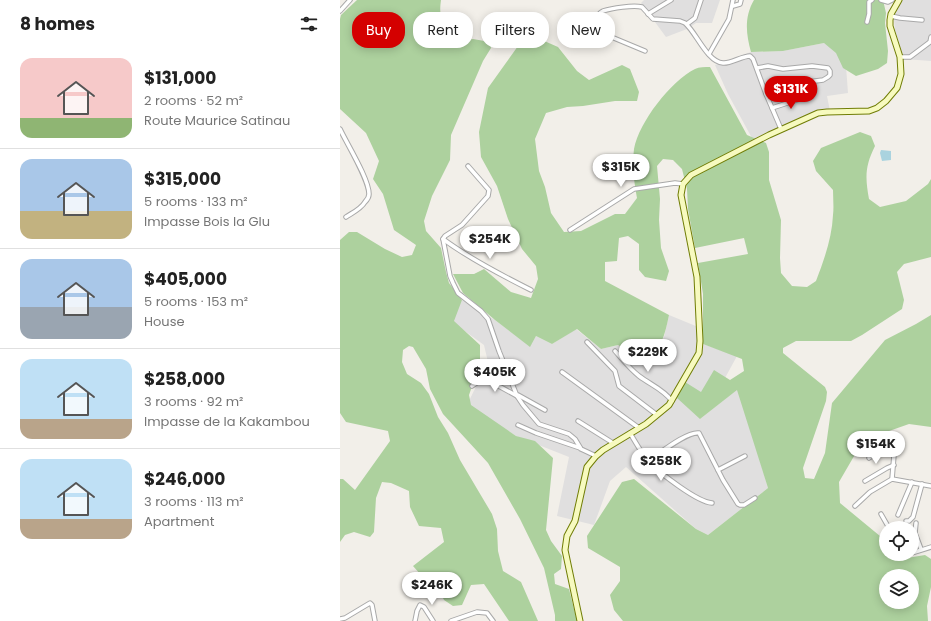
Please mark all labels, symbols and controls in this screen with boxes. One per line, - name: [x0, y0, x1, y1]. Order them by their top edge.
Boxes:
- text: 8 homes: [20, 12, 95, 36]
- chip: Buy: [352, 12, 405, 48]
- chip: Rent: [413, 12, 473, 48]
- chip: Filters: [481, 12, 549, 48]
- chip: New: [557, 12, 615, 48]
- icon: filters: [298, 13, 320, 35]
- text: $131,000: [144, 66, 216, 90]
- icon: home: [52, 74, 100, 122]
- pin: $131K: [763, 76, 819, 110]
- text: $131K: [773, 79, 809, 98]
- text: 2 rooms · 52 m²: [144, 91, 243, 110]
- text: Route Maurice Satinau: [144, 111, 290, 130]
- pin: $315K: [593, 154, 649, 188]
- text: $315K: [602, 157, 640, 176]
- text: $315,000: [144, 167, 221, 191]
- icon: home: [52, 175, 100, 223]
- text: 5 rooms · 133 m²: [144, 192, 248, 211]
- text: Impasse Bois la Glu: [144, 212, 270, 231]
- pin: $254K: [462, 226, 518, 260]
- text: $254K: [469, 229, 511, 248]
- text: $405,000: [144, 267, 227, 291]
- icon: home: [52, 275, 100, 323]
- text: 5 rooms · 153 m²: [144, 292, 248, 311]
- text: House: [144, 312, 184, 331]
- pin: $229K: [620, 339, 676, 373]
- text: $229K: [628, 342, 668, 361]
- pin: $405K: [467, 359, 523, 393]
- text: $405K: [473, 362, 517, 381]
- text: $258,000: [144, 367, 225, 391]
- icon: home: [52, 375, 100, 423]
- text: 3 rooms · 92 m²: [144, 392, 243, 411]
- text: Impasse de la Kakambou: [144, 412, 310, 431]
- pin: $154K: [848, 431, 904, 465]
- text: $154K: [856, 434, 896, 453]
- pin: $258K: [633, 448, 689, 482]
- text: $258K: [640, 451, 682, 470]
- text: $246,000: [144, 467, 225, 491]
- icon: home: [52, 475, 100, 523]
- text: 3 rooms · 113 m²: [144, 492, 244, 511]
- text: Apartment: [144, 512, 214, 531]
- map controls: [879, 521, 919, 609]
- button: locate: [879, 521, 919, 561]
- button: layers: [879, 569, 919, 609]
- pin: $246K: [404, 572, 460, 606]
- text: $246K: [411, 575, 453, 594]

